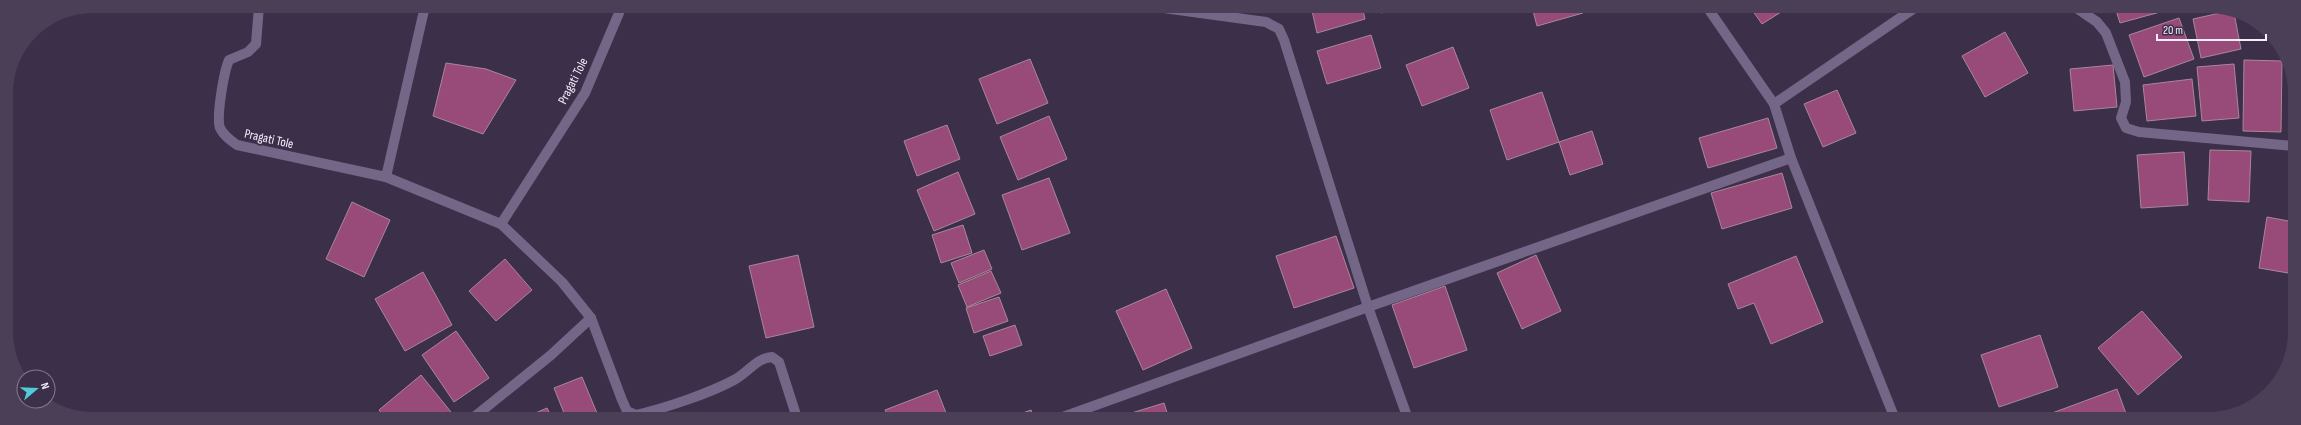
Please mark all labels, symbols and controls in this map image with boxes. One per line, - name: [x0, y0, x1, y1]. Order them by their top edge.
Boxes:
- scale bar: [2157, 16, 2266, 42]
- text: 20 m: [2163, 23, 2183, 38]
- street label: Pragati Tole: [555, 55, 591, 107]
- street label: Pragati Tole: [243, 126, 295, 152]
- north arrow: [16, 369, 56, 409]
- text: N: [38, 381, 52, 391]

